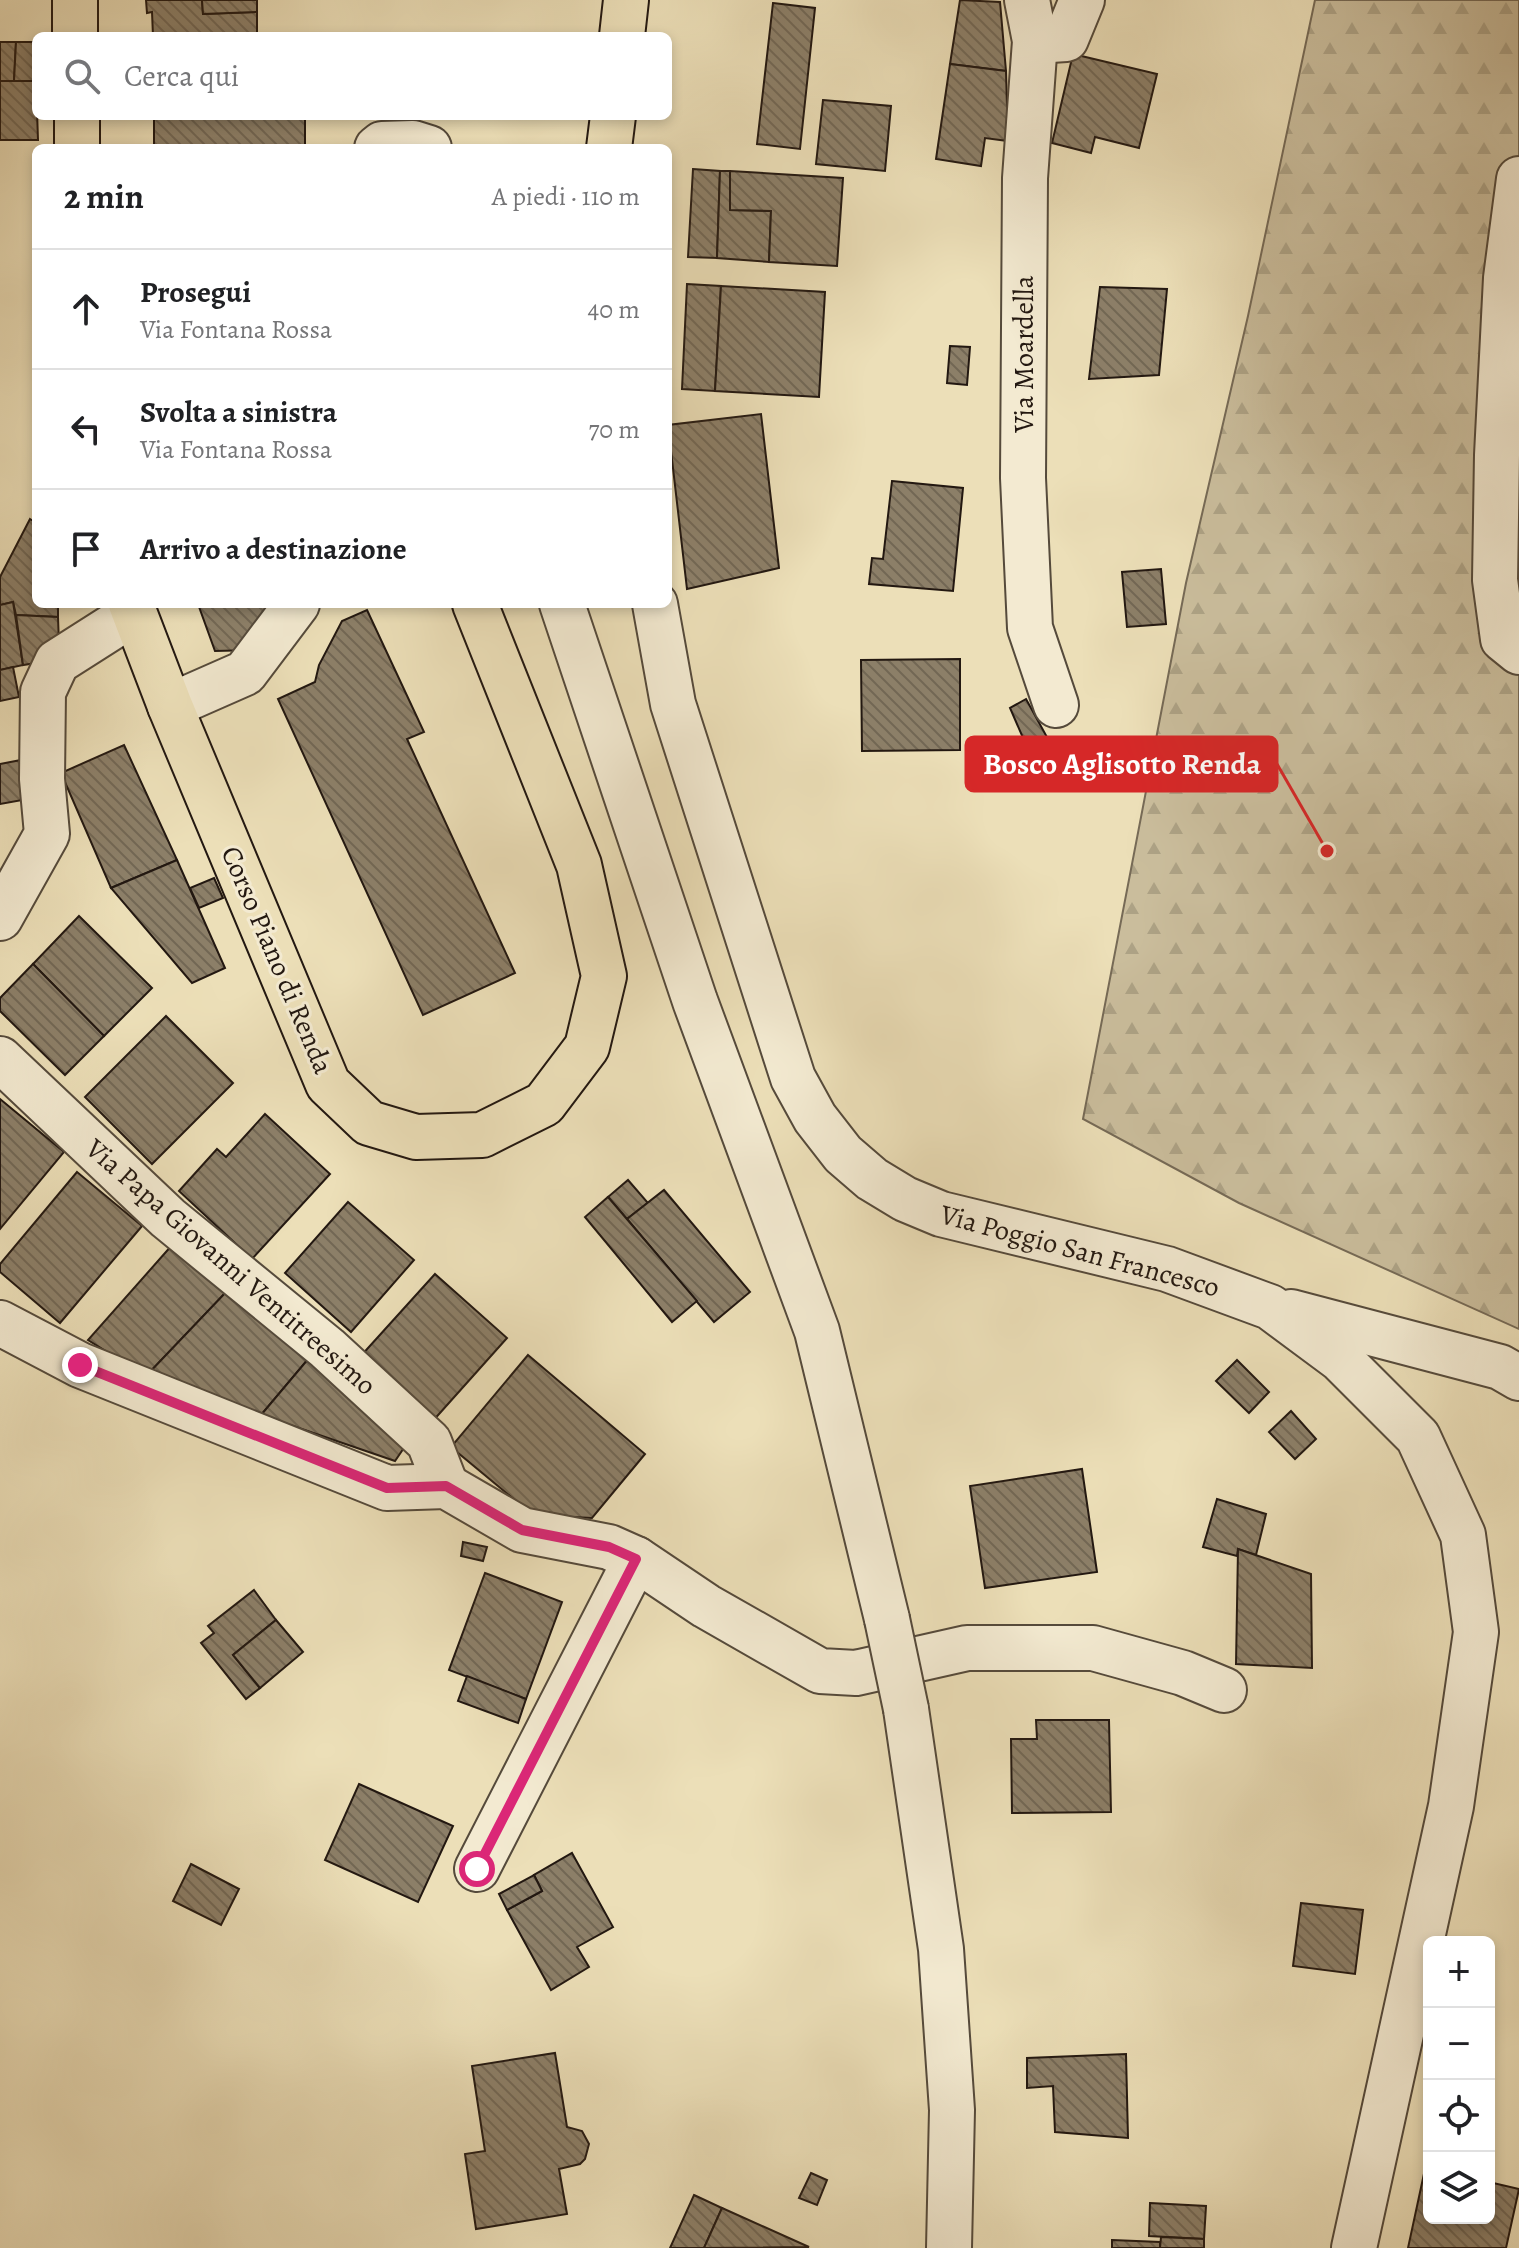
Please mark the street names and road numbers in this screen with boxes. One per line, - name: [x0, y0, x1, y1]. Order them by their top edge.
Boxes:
- street label: Via Moardella: [1005, 275, 1043, 434]
- street label: Corso Piano di Renda: [212, 840, 342, 1080]
- street label: Via Papa Giovanni Ventitreesimo: [77, 1129, 384, 1404]
- street label: Via Poggio San Francesco: [935, 1195, 1224, 1307]

